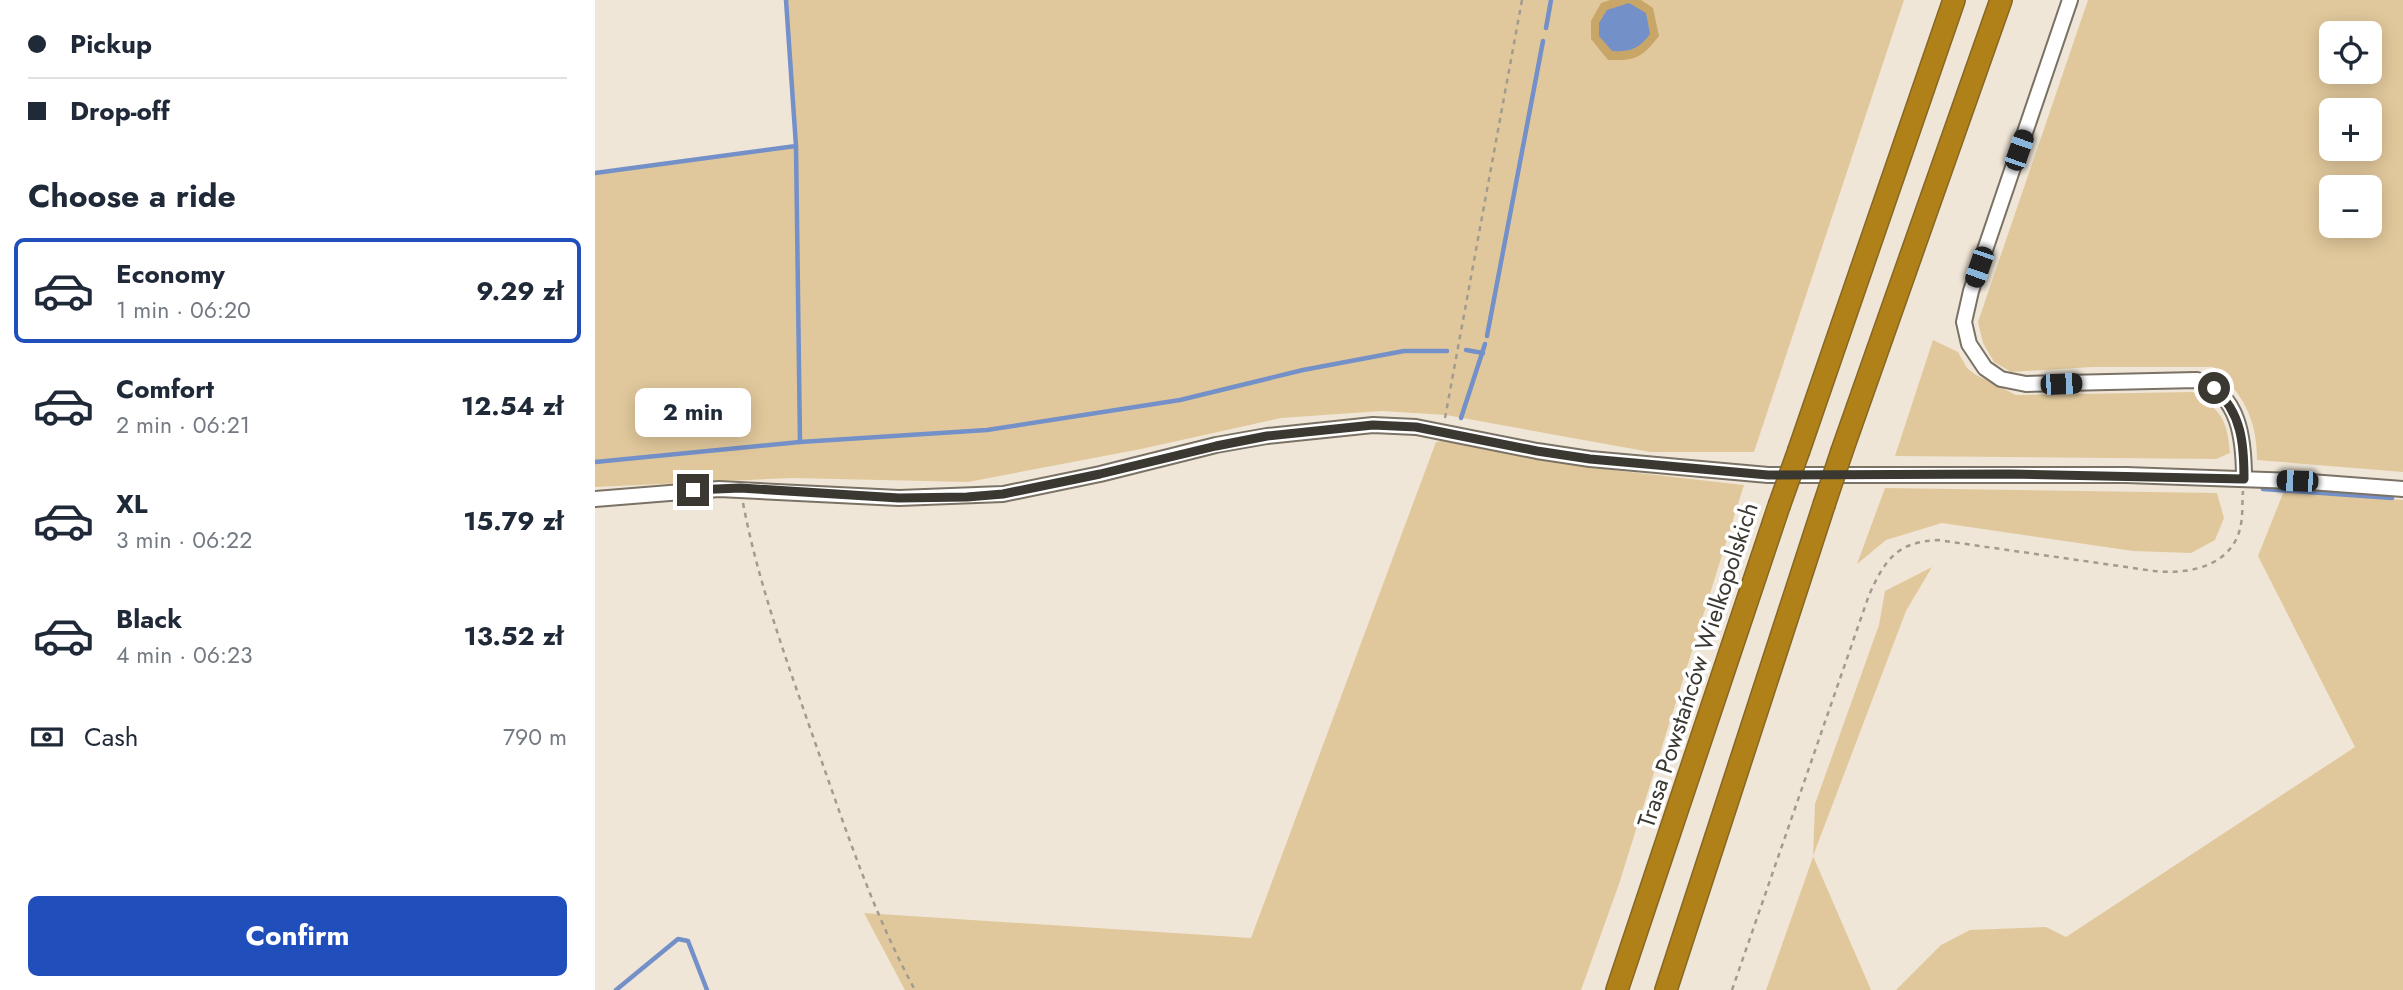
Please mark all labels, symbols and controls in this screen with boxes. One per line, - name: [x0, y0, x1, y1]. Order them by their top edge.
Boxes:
- map controls: [2319, 21, 2382, 238]
- button: locate: [2319, 21, 2382, 84]
- text: Pickup: [70, 25, 152, 63]
- text: Drop-off: [70, 92, 170, 130]
- button: +: [2319, 98, 2382, 161]
- car: [2003, 127, 2036, 173]
- text: Choose a ride: [28, 173, 236, 219]
- button: −: [2319, 175, 2382, 238]
- car: [1963, 244, 1996, 290]
- text: Economy: [116, 255, 225, 293]
- icon: car: [32, 259, 95, 322]
- text: 9.29 zł: [476, 272, 563, 310]
- text: 1 min · 06:20: [116, 293, 251, 327]
- text: Comfort: [116, 370, 214, 408]
- route start: [2198, 372, 2230, 404]
- car: [2040, 373, 2083, 395]
- icon: car: [32, 374, 95, 437]
- text: 12.54 zł: [461, 387, 563, 425]
- callout: 2 min: [635, 388, 751, 438]
- text: 2 min: [663, 395, 723, 429]
- text: 2 min · 06:21: [116, 408, 250, 442]
- car: [2276, 470, 2319, 492]
- route end: [677, 474, 709, 506]
- text: XL: [116, 485, 148, 523]
- icon: car: [32, 489, 95, 552]
- street label: Trasa Powstańców Wielkopolskich: [1628, 498, 1767, 832]
- text: 15.79 zł: [463, 502, 563, 540]
- text: 3 min · 06:22: [116, 523, 252, 557]
- text: Black: [116, 600, 182, 638]
- icon: car: [32, 604, 95, 667]
- text: 13.52 zł: [463, 617, 563, 655]
- text: 4 min · 06:23: [116, 638, 253, 672]
- icon: cash: [28, 718, 66, 756]
- text: Cash: [84, 718, 138, 756]
- text: 790 m: [503, 720, 567, 754]
- button: Confirm: [28, 896, 567, 976]

